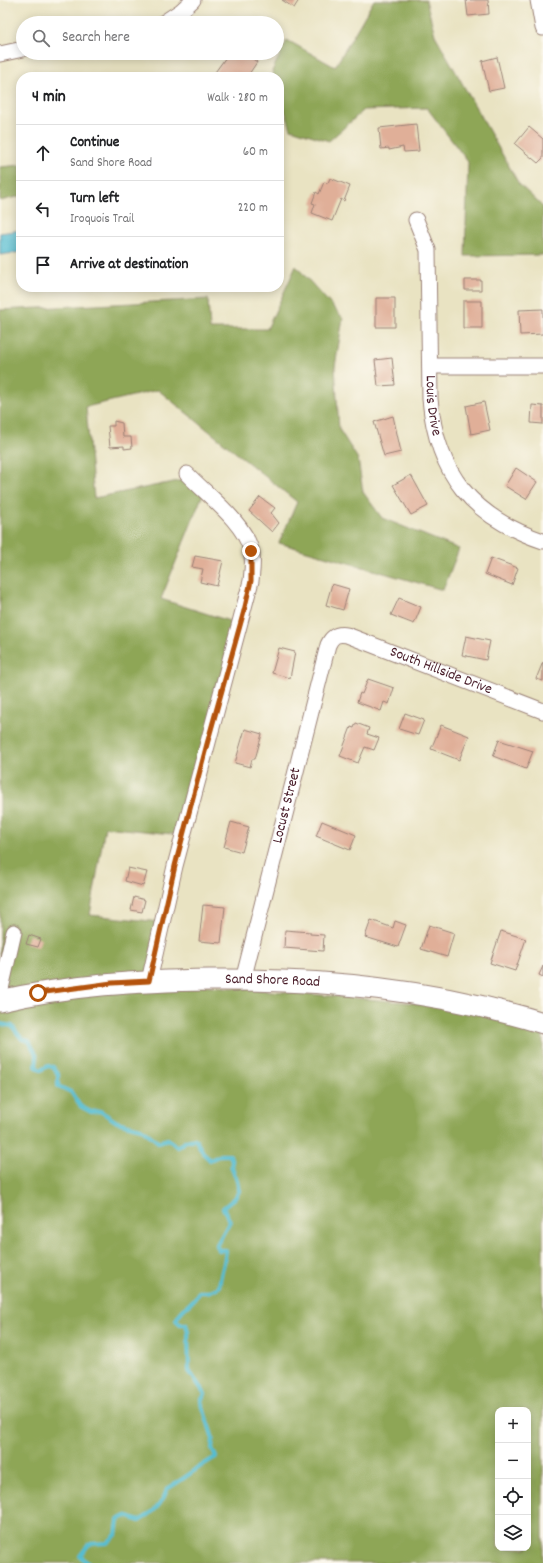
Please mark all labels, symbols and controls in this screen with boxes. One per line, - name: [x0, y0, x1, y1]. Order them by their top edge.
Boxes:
- search box: [16, 16, 284, 60]
- icon: search: [30, 27, 52, 49]
- text: Search here: [62, 27, 130, 49]
- text: 4 min: [32, 86, 66, 110]
- text: Walk · 280 m: [207, 89, 268, 108]
- text: Continue: [70, 132, 119, 154]
- icon: ahead: [32, 142, 54, 164]
- text: 60 m: [243, 143, 268, 162]
- text: Sand Shore Road: [70, 154, 152, 173]
- text: Turn left: [70, 188, 119, 210]
- icon: left: [32, 198, 54, 220]
- text: 220 m: [238, 199, 268, 218]
- text: Iroquois Trail: [70, 210, 134, 229]
- icon: arrive: [32, 254, 54, 276]
- text: Arrive at destination: [70, 254, 188, 276]
- street label: Louis Drive: [419, 375, 447, 439]
- route end: [242, 542, 260, 560]
- street label: South Hillside Drive: [386, 642, 496, 701]
- street label: Locust Street: [267, 765, 308, 846]
- street label: Sand Shore Road: [225, 969, 321, 994]
- route start: [29, 984, 47, 1002]
- map controls: [495, 1407, 531, 1551]
- button: +: [495, 1407, 531, 1443]
- button: −: [495, 1443, 531, 1479]
- button: locate: [495, 1479, 531, 1515]
- button: layers: [495, 1515, 531, 1551]

